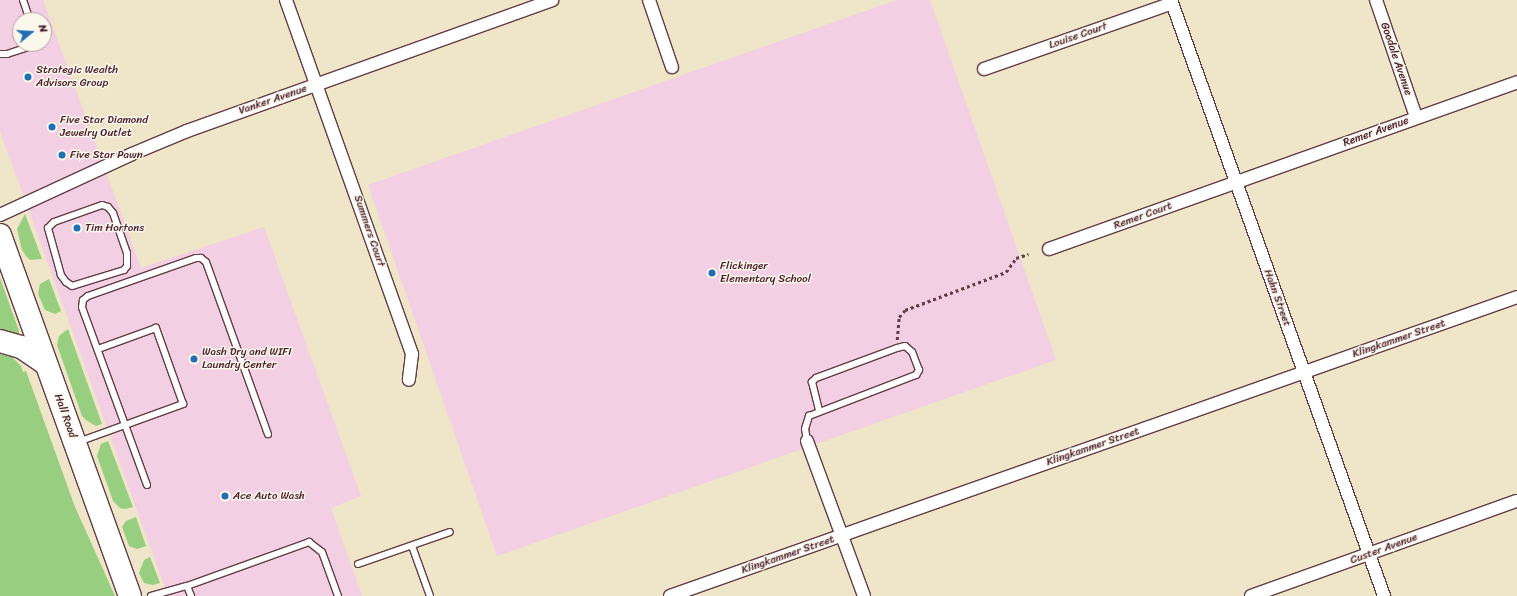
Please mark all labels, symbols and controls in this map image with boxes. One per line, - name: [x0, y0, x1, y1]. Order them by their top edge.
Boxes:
- north arrow: [12, 12, 52, 52]
- street label: Louise Court: [1047, 20, 1109, 52]
- street label: Goodale Avenue: [1377, 21, 1415, 97]
- text: N: [33, 22, 53, 35]
- place label: Strategic Wealth Advisors Group: [36, 64, 118, 90]
- marker: Strategic Wealth Advisors Group: [23, 72, 33, 82]
- street label: Vanker Avenue: [237, 82, 309, 118]
- place label: Five Star Diamond Jewelry Outlet: [60, 114, 148, 140]
- street label: Remer Avenue: [1341, 114, 1411, 150]
- marker: Five Star Diamond Jewelry Outlet: [47, 122, 57, 132]
- place label: Five Star Pawn: [70, 148, 143, 162]
- marker: Five Star Pawn: [57, 150, 67, 160]
- street label: Summers Court: [350, 193, 388, 269]
- street label: Remer Court: [1112, 199, 1174, 233]
- place label: Tim Hortons: [85, 221, 145, 235]
- marker: Tim Hortons: [72, 223, 82, 233]
- place label: Flickinger Elementary School: [720, 260, 811, 286]
- marker: Flickinger Elementary School: [707, 268, 717, 278]
- street label: Hahn Street: [1261, 268, 1293, 328]
- street label: Klingkammer Street: [1351, 317, 1447, 361]
- place label: Wash Dry and WIFI Laundry Center: [202, 346, 292, 372]
- marker: Wash Dry and WIFI Laundry Center: [189, 354, 199, 364]
- street label: Hall Road: [51, 392, 79, 440]
- street label: Klingkammer Street: [1045, 425, 1141, 469]
- place label: Ace Auto Wash: [233, 489, 305, 503]
- marker: Ace Auto Wash: [220, 491, 230, 501]
- street label: Custer Avenue: [1348, 531, 1420, 567]
- street label: Klingkammer Street: [740, 533, 836, 577]

